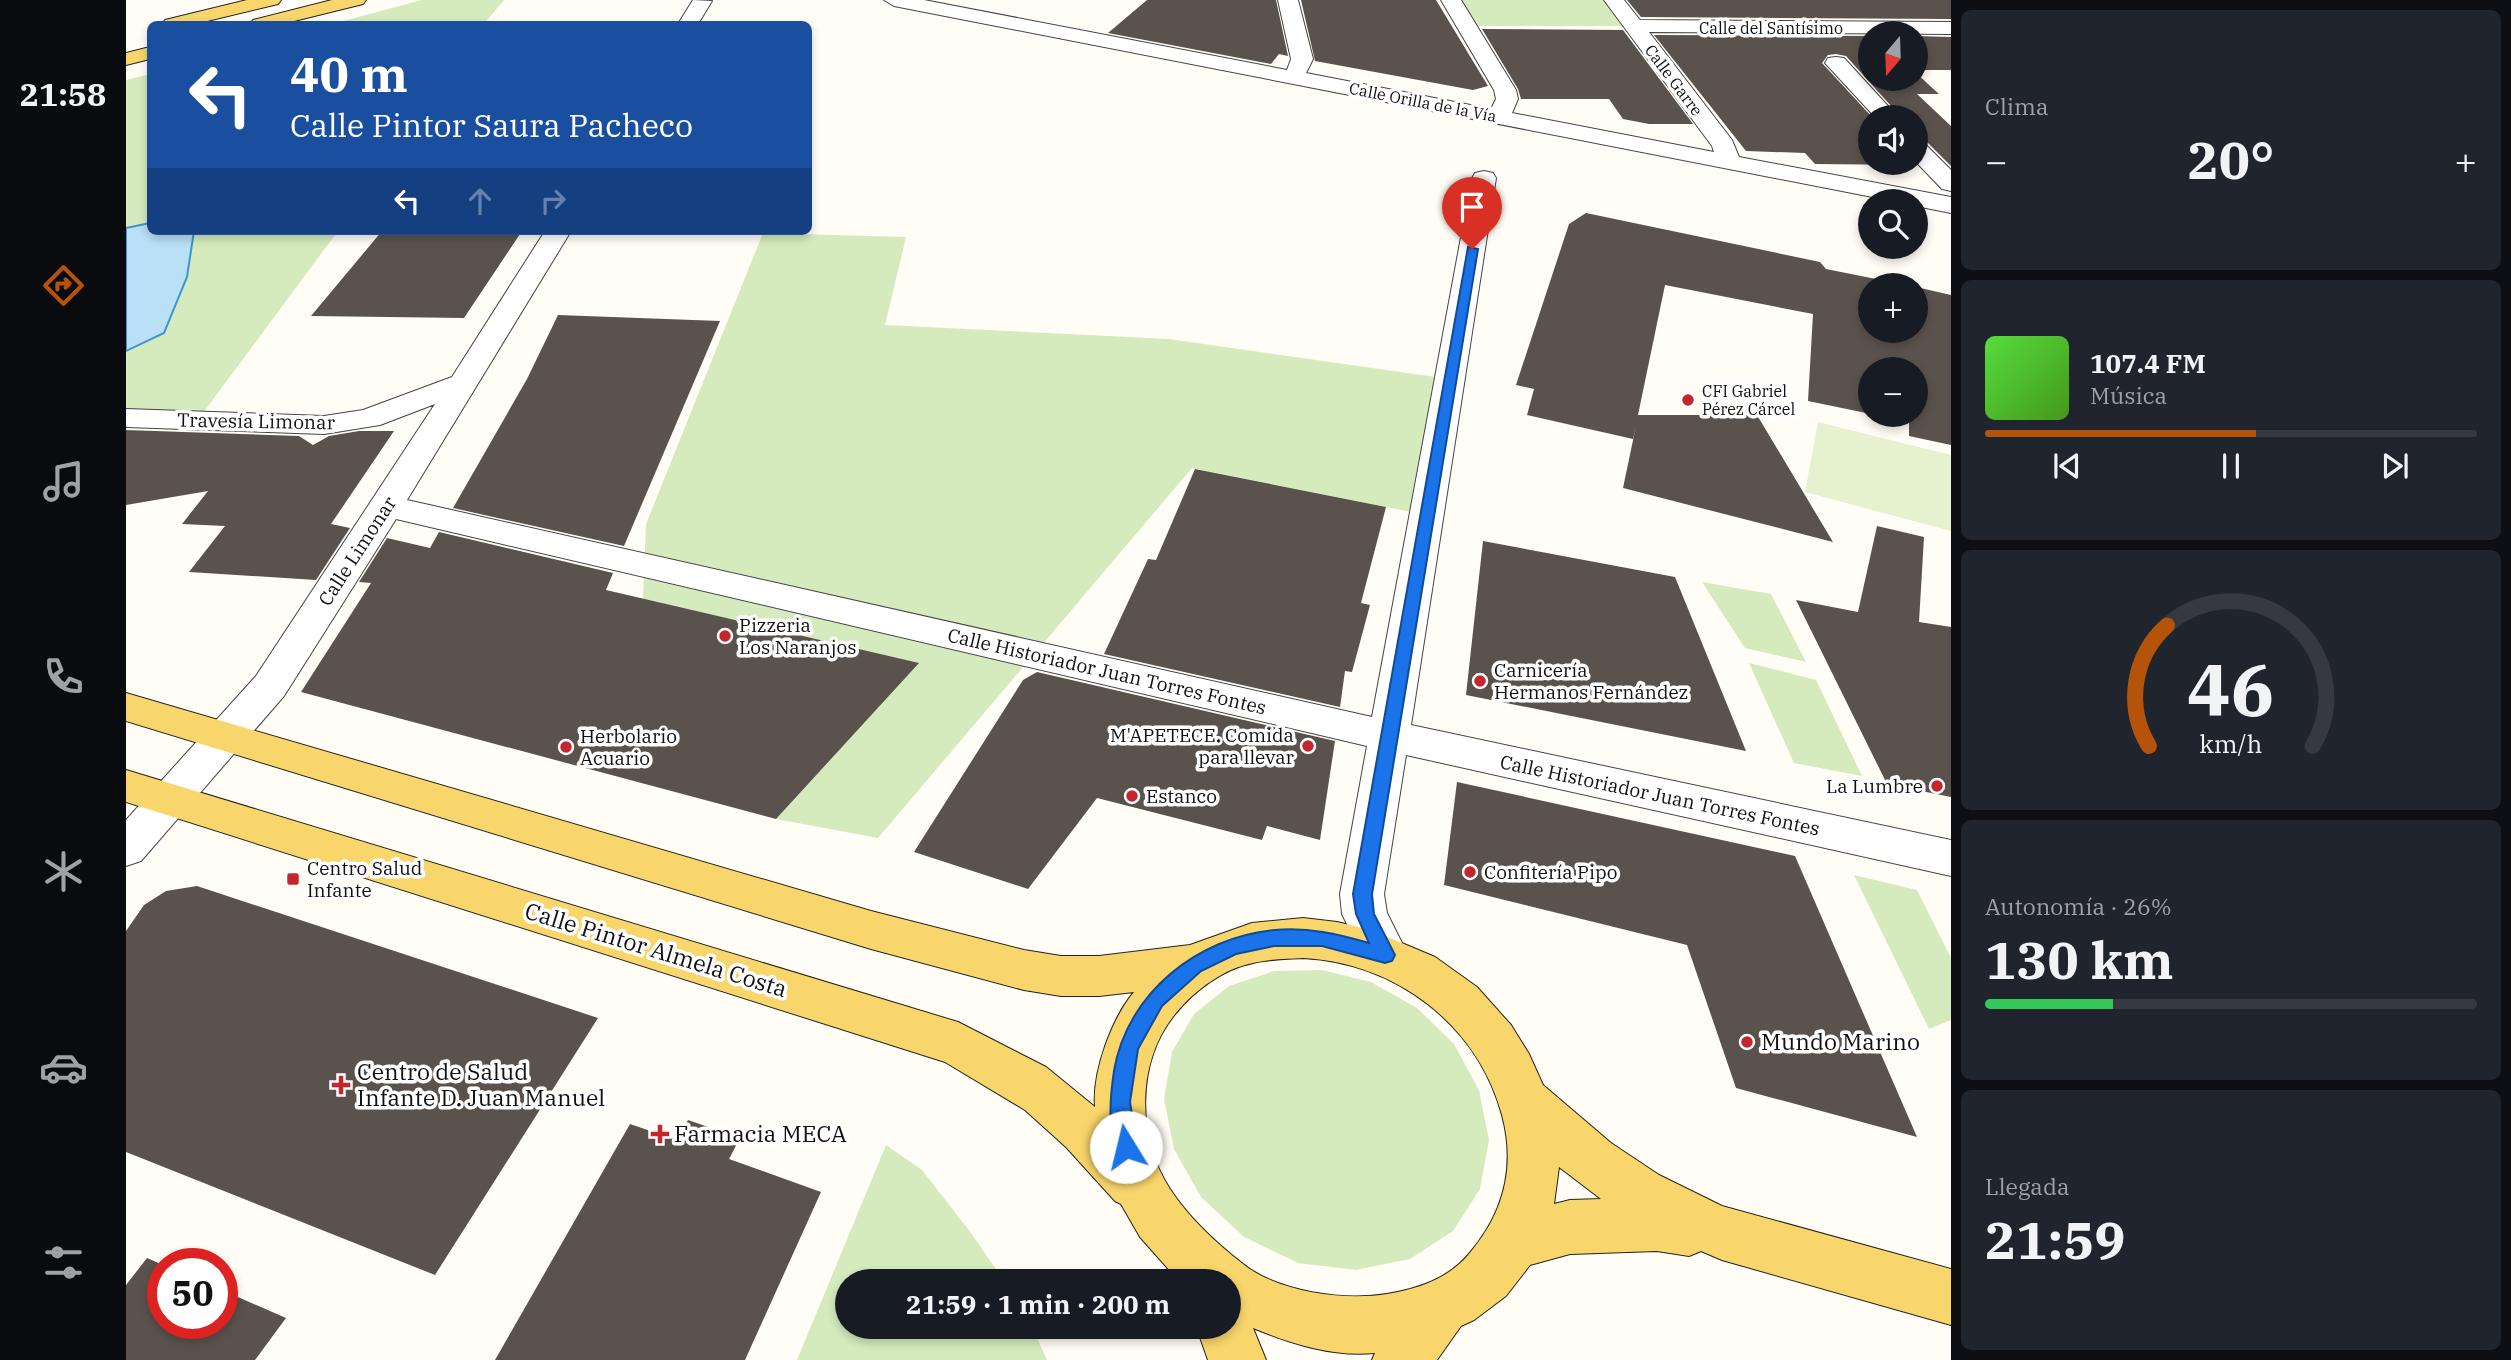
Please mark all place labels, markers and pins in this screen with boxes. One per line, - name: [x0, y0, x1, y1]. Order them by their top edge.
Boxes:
- pin: [1442, 177, 1502, 249]
- place label: CFI Gabriel Pérez Cárcel: [1702, 381, 1795, 419]
- marker: CFI Gabriel Pérez Cárcel: [1680, 392, 1696, 408]
- place label: Pizzeria Los Naranjos: [739, 613, 856, 659]
- marker: Pizzeria Los Naranjos: [717, 628, 733, 644]
- place label: Carnicería Hermanos Fernández: [1494, 658, 1688, 704]
- marker: Carnicería Hermanos Fernández: [1472, 673, 1488, 689]
- place label: M'APETECE. Comida para llevar: [1110, 723, 1295, 769]
- place label: Herbolario Acuario: [580, 724, 677, 770]
- marker: M'APETECE. Comida para llevar: [1300, 738, 1316, 754]
- marker: Herbolario Acuario: [558, 739, 574, 755]
- place label: La Lumbre: [1826, 774, 1923, 798]
- marker: La Lumbre: [1929, 778, 1945, 794]
- place label: Estanco: [1146, 784, 1217, 808]
- marker: Estanco: [1124, 788, 1140, 804]
- place label: Centro Salud Infante: [307, 856, 422, 902]
- place label: Confitería Pipo: [1484, 860, 1618, 884]
- marker: Confitería Pipo: [1462, 864, 1478, 880]
- marker: Centro Salud Infante: [285, 871, 301, 887]
- place label: Mundo Marino: [1761, 1026, 1920, 1056]
- marker: Mundo Marino: [1739, 1034, 1755, 1050]
- place label: Centro de Salud Infante D. Juan Manuel: [357, 1056, 605, 1112]
- marker: Centro de Salud Infante D. Juan Manuel: [331, 1075, 351, 1095]
- place label: Farmacia MECA: [674, 1118, 847, 1148]
- marker: Farmacia MECA: [652, 1126, 668, 1142]

